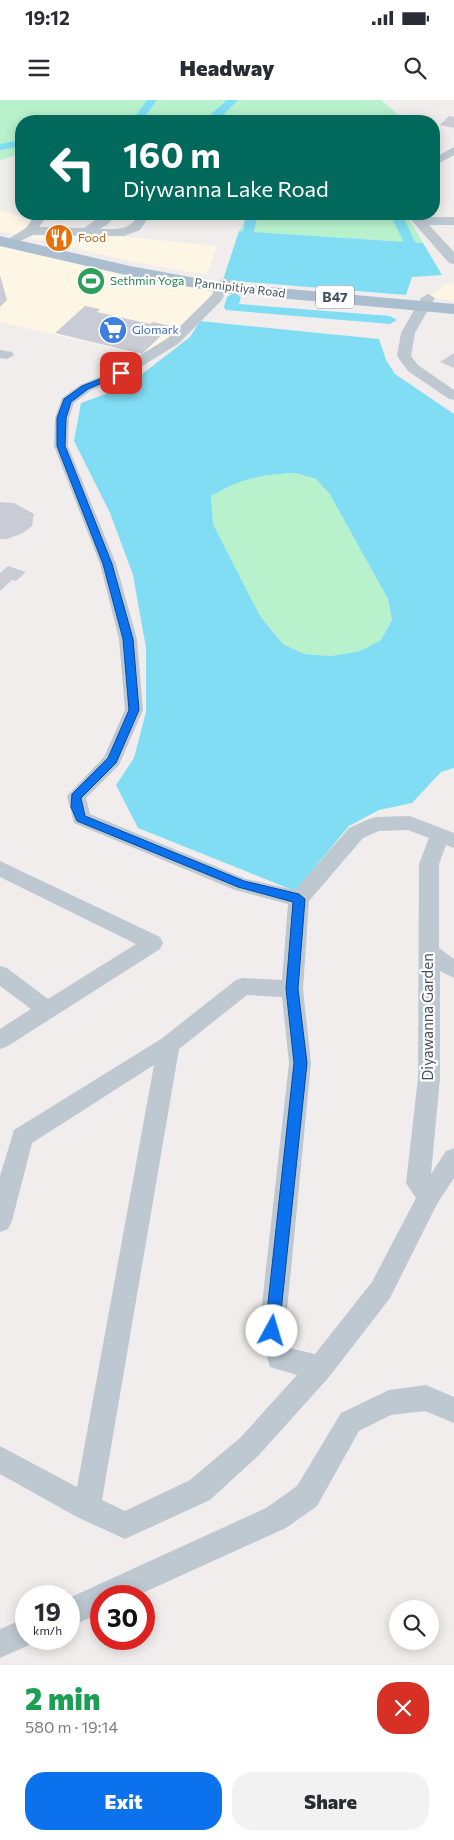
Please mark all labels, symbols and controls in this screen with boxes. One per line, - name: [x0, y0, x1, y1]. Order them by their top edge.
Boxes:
- text: 19:12: [25, 6, 70, 29]
- icon: menu: [25, 54, 53, 82]
- text: Headway: [180, 54, 274, 81]
- icon: search: [401, 54, 429, 82]
- text: 160 m: [123, 132, 221, 175]
- icon: left: [40, 135, 105, 200]
- text: Diywanna Lake Road: [123, 175, 329, 202]
- restaurant icon: Food: [44, 223, 74, 253]
- place label: Food: [78, 230, 106, 244]
- sports icon: Sethmin Yoga: [76, 266, 106, 296]
- place label: Sethmin Yoga: [110, 273, 184, 287]
- street label: Pannipitiya Road: [194, 274, 286, 300]
- road number: B47: [316, 286, 354, 308]
- supermarket icon: Glomark: [98, 315, 128, 345]
- place label: Glomark: [132, 322, 180, 336]
- pin: [100, 352, 142, 394]
- icon: arrive: [107, 359, 135, 387]
- street label: Diyawanna Garden: [418, 953, 436, 1081]
- position arrow: [245, 1304, 297, 1356]
- speed limit sign: 30: [90, 1585, 155, 1650]
- text: 19: [34, 1596, 61, 1626]
- map controls: [389, 1600, 439, 1650]
- button: search: [389, 1600, 439, 1650]
- text: km/h: [33, 1623, 62, 1637]
- text: 2 min: [25, 1679, 100, 1716]
- button: close: [377, 1682, 429, 1734]
- text: 580 m · 19:14: [25, 1717, 118, 1736]
- button: Exit: [25, 1772, 222, 1830]
- button: Share: [232, 1772, 429, 1830]

